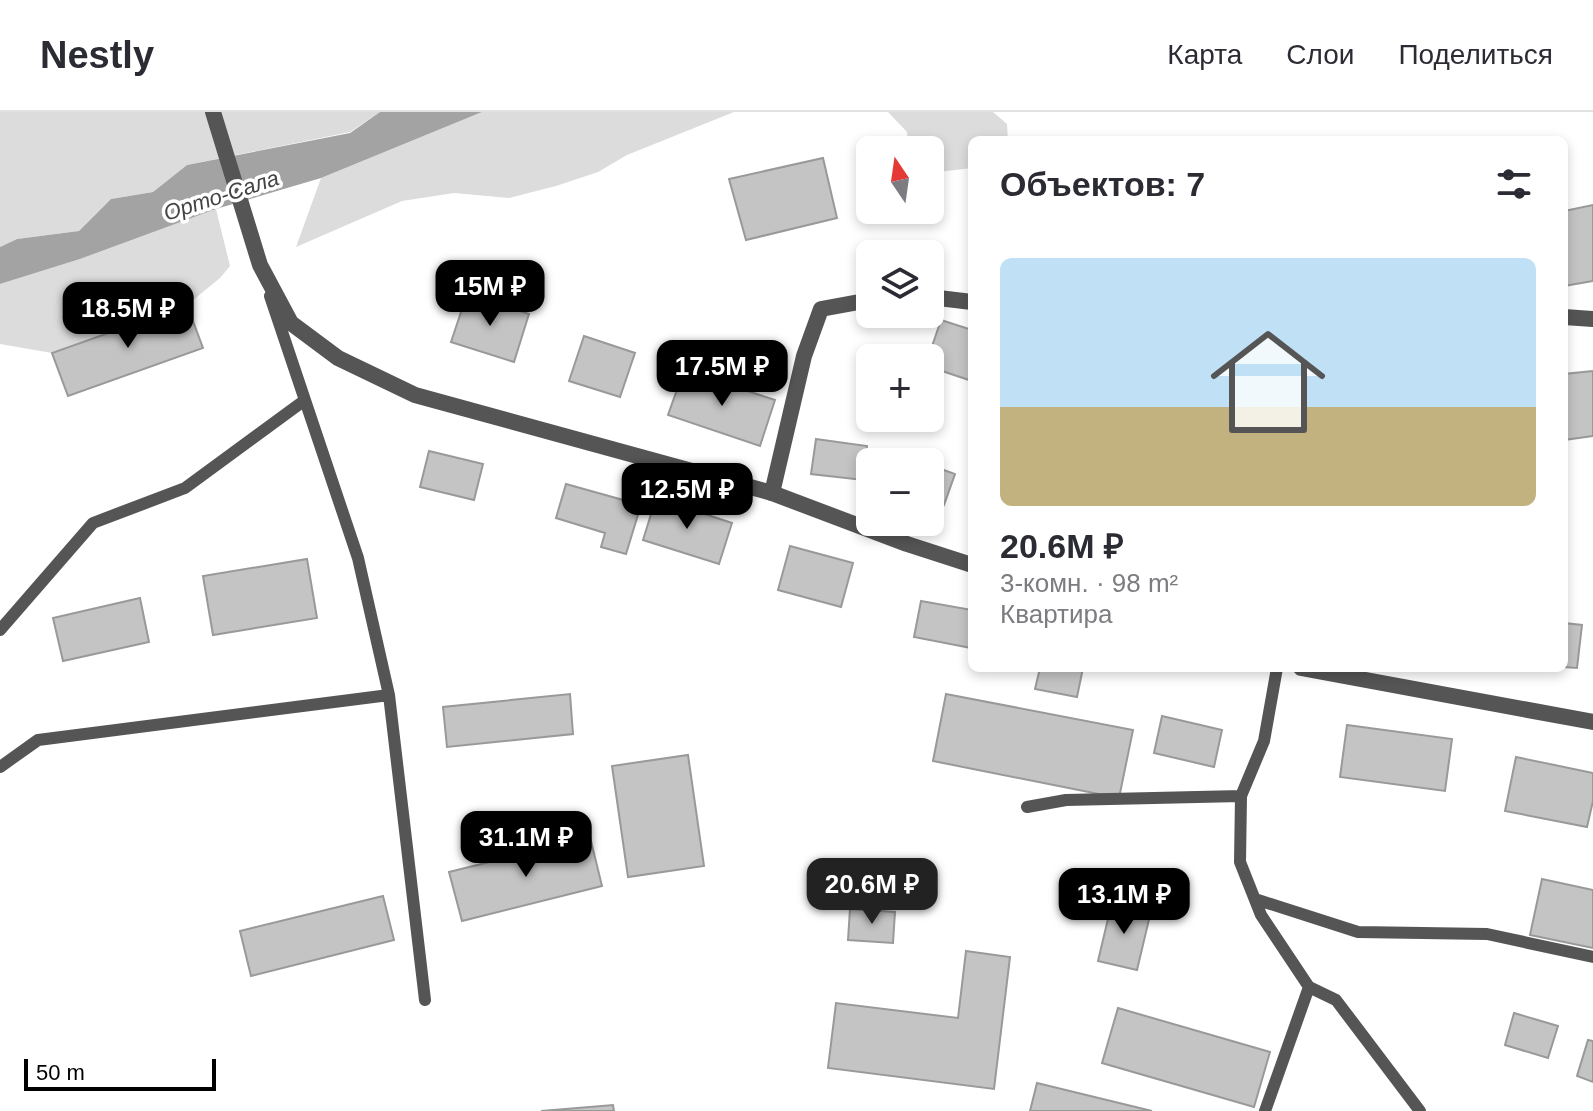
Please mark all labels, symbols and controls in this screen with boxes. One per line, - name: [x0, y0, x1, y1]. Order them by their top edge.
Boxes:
- text: Nestly: [40, 34, 154, 76]
- text: Карта: [1167, 39, 1242, 70]
- text: Слои: [1286, 39, 1354, 70]
- text: Поделиться: [1398, 39, 1553, 70]
- north arrow: [856, 136, 944, 224]
- map controls: [856, 136, 944, 536]
- icon: filters: [1492, 162, 1536, 206]
- water label: Орто-Сала: [160, 165, 282, 226]
- text: Объектов: 7: [1000, 165, 1205, 203]
- button: layers: [856, 240, 944, 328]
- pin: 15M ₽: [434, 260, 546, 328]
- text: 15M ₽: [454, 271, 526, 301]
- pin: 18.5M ₽: [54, 282, 202, 350]
- text: 18.5M ₽: [81, 293, 175, 323]
- icon: home: [1196, 310, 1340, 454]
- pin: 17.5M ₽: [648, 340, 796, 408]
- button: +: [856, 344, 944, 432]
- text: 17.5M ₽: [675, 351, 769, 381]
- button: −: [856, 448, 944, 536]
- pin: 12.5M ₽: [613, 463, 761, 531]
- text: 12.5M ₽: [640, 474, 734, 504]
- text: 20.6M ₽: [1000, 527, 1124, 565]
- text: 3-комн. · 98 m²: [1000, 568, 1178, 598]
- text: Квартира: [1000, 599, 1112, 629]
- pin: 31.1M ₽: [452, 811, 600, 879]
- text: 31.1M ₽: [479, 822, 573, 852]
- pin: 20.6M ₽: [798, 858, 946, 926]
- pin: 13.1M ₽: [1050, 868, 1198, 936]
- text: 20.6M ₽: [825, 869, 919, 899]
- text: 13.1M ₽: [1077, 879, 1171, 909]
- scale bar: [24, 1055, 216, 1091]
- text: 50 m: [36, 1060, 85, 1085]

